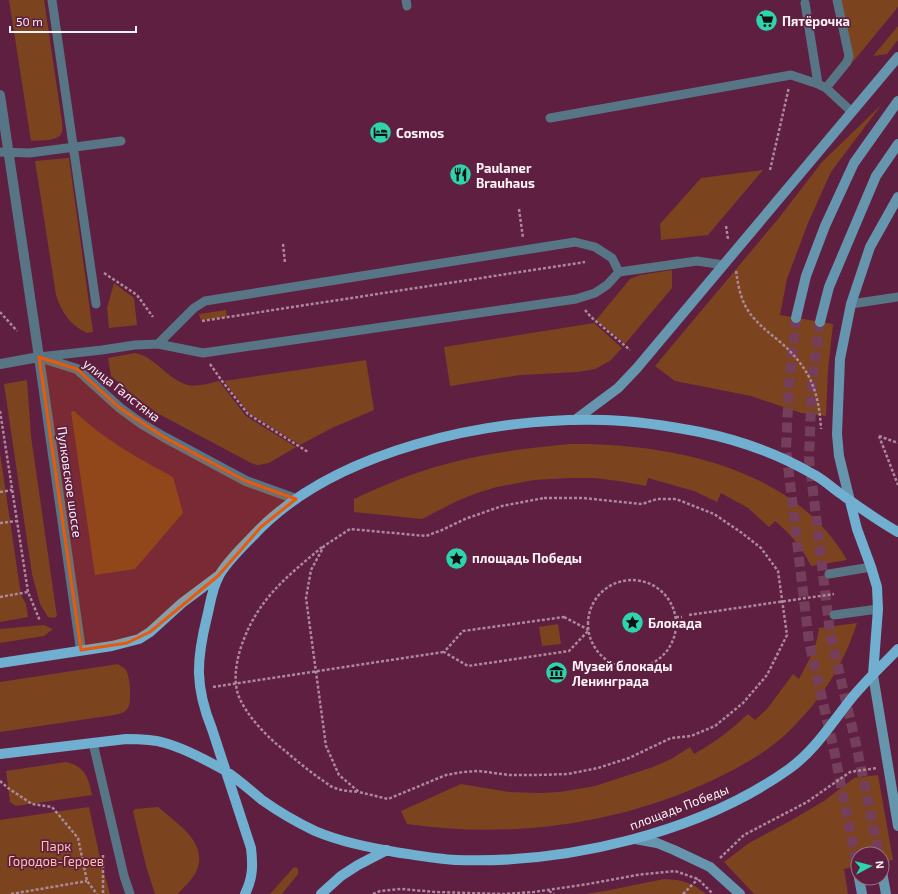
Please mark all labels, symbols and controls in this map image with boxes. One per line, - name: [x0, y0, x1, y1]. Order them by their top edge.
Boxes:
- scale bar: [10, 8, 136, 34]
- supermarket icon: Пятёрочка: [754, 8, 780, 34]
- place label: Пятёрочка: [782, 13, 850, 29]
- text: 50 m: [16, 14, 43, 28]
- hotel icon: Cosmos: [368, 120, 394, 146]
- place label: Cosmos: [396, 125, 444, 141]
- place label: Paulaner Brauhaus: [476, 160, 535, 191]
- restaurant icon: Paulaner Brauhaus: [448, 162, 474, 188]
- street label: улица Галстяна: [80, 355, 164, 425]
- street label: Пулковское шоссе: [54, 425, 86, 539]
- place icon: площадь Победы: [443, 545, 469, 571]
- place label: площадь Победы: [472, 550, 582, 566]
- place icon: Блокада: [619, 610, 645, 636]
- place label: Блокада: [648, 615, 702, 631]
- place label: Музей блокады Ленинграда: [572, 658, 672, 689]
- museum icon: Музей блокады Ленинграда: [543, 660, 569, 686]
- street label: площадь Победы: [627, 781, 731, 833]
- park label: Парк Городов-Героев: [8, 838, 104, 869]
- north arrow: [850, 846, 890, 886]
- text: N: [873, 860, 887, 870]

